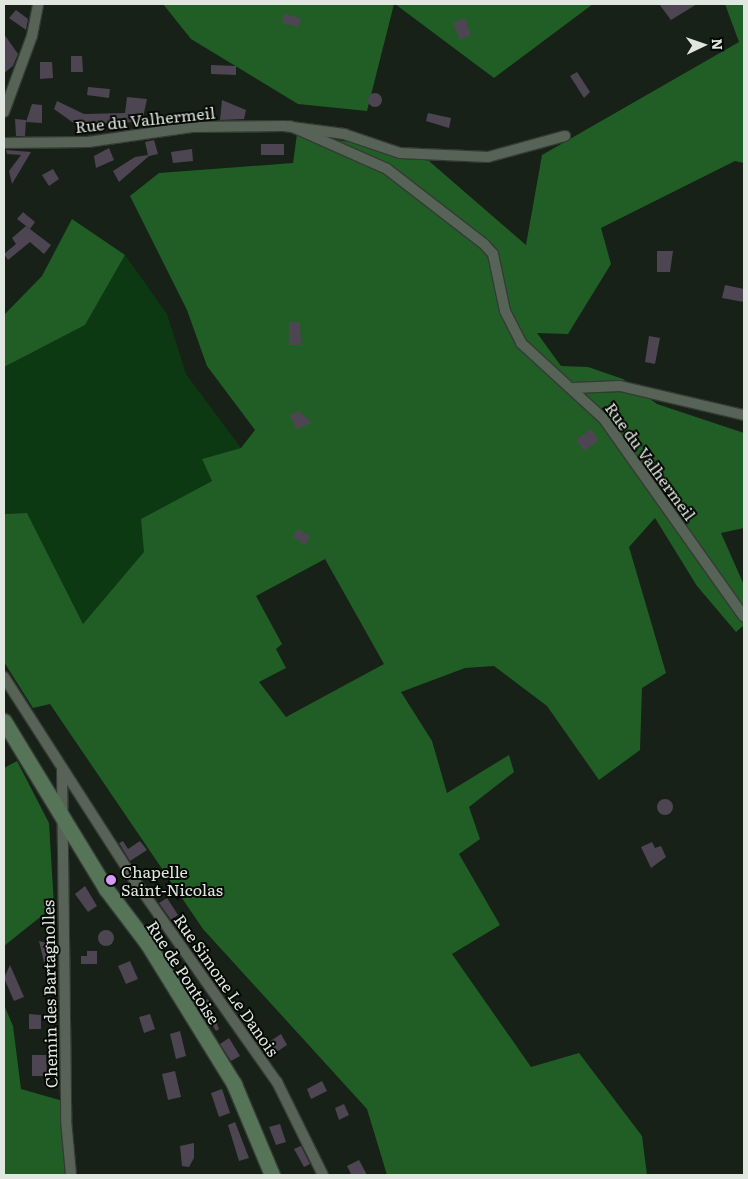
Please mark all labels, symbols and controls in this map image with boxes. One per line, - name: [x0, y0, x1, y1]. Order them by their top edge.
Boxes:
- north arrow: [678, 20, 728, 70]
- text: N: [708, 38, 728, 51]
- street label: Rue du Valhermeil: [74, 102, 216, 136]
- street label: Rue du Valhermeil: [602, 398, 700, 524]
- place label: Chapelle Saint-Nicolas: [121, 861, 223, 899]
- marker: Chapelle Saint-Nicolas: [105, 874, 117, 886]
- street label: Chemin des Bartagnolles: [38, 900, 60, 1088]
- street label: Rue Simone Le Danois: [171, 910, 283, 1060]
- street label: Rue de Pontoise: [143, 917, 225, 1027]

